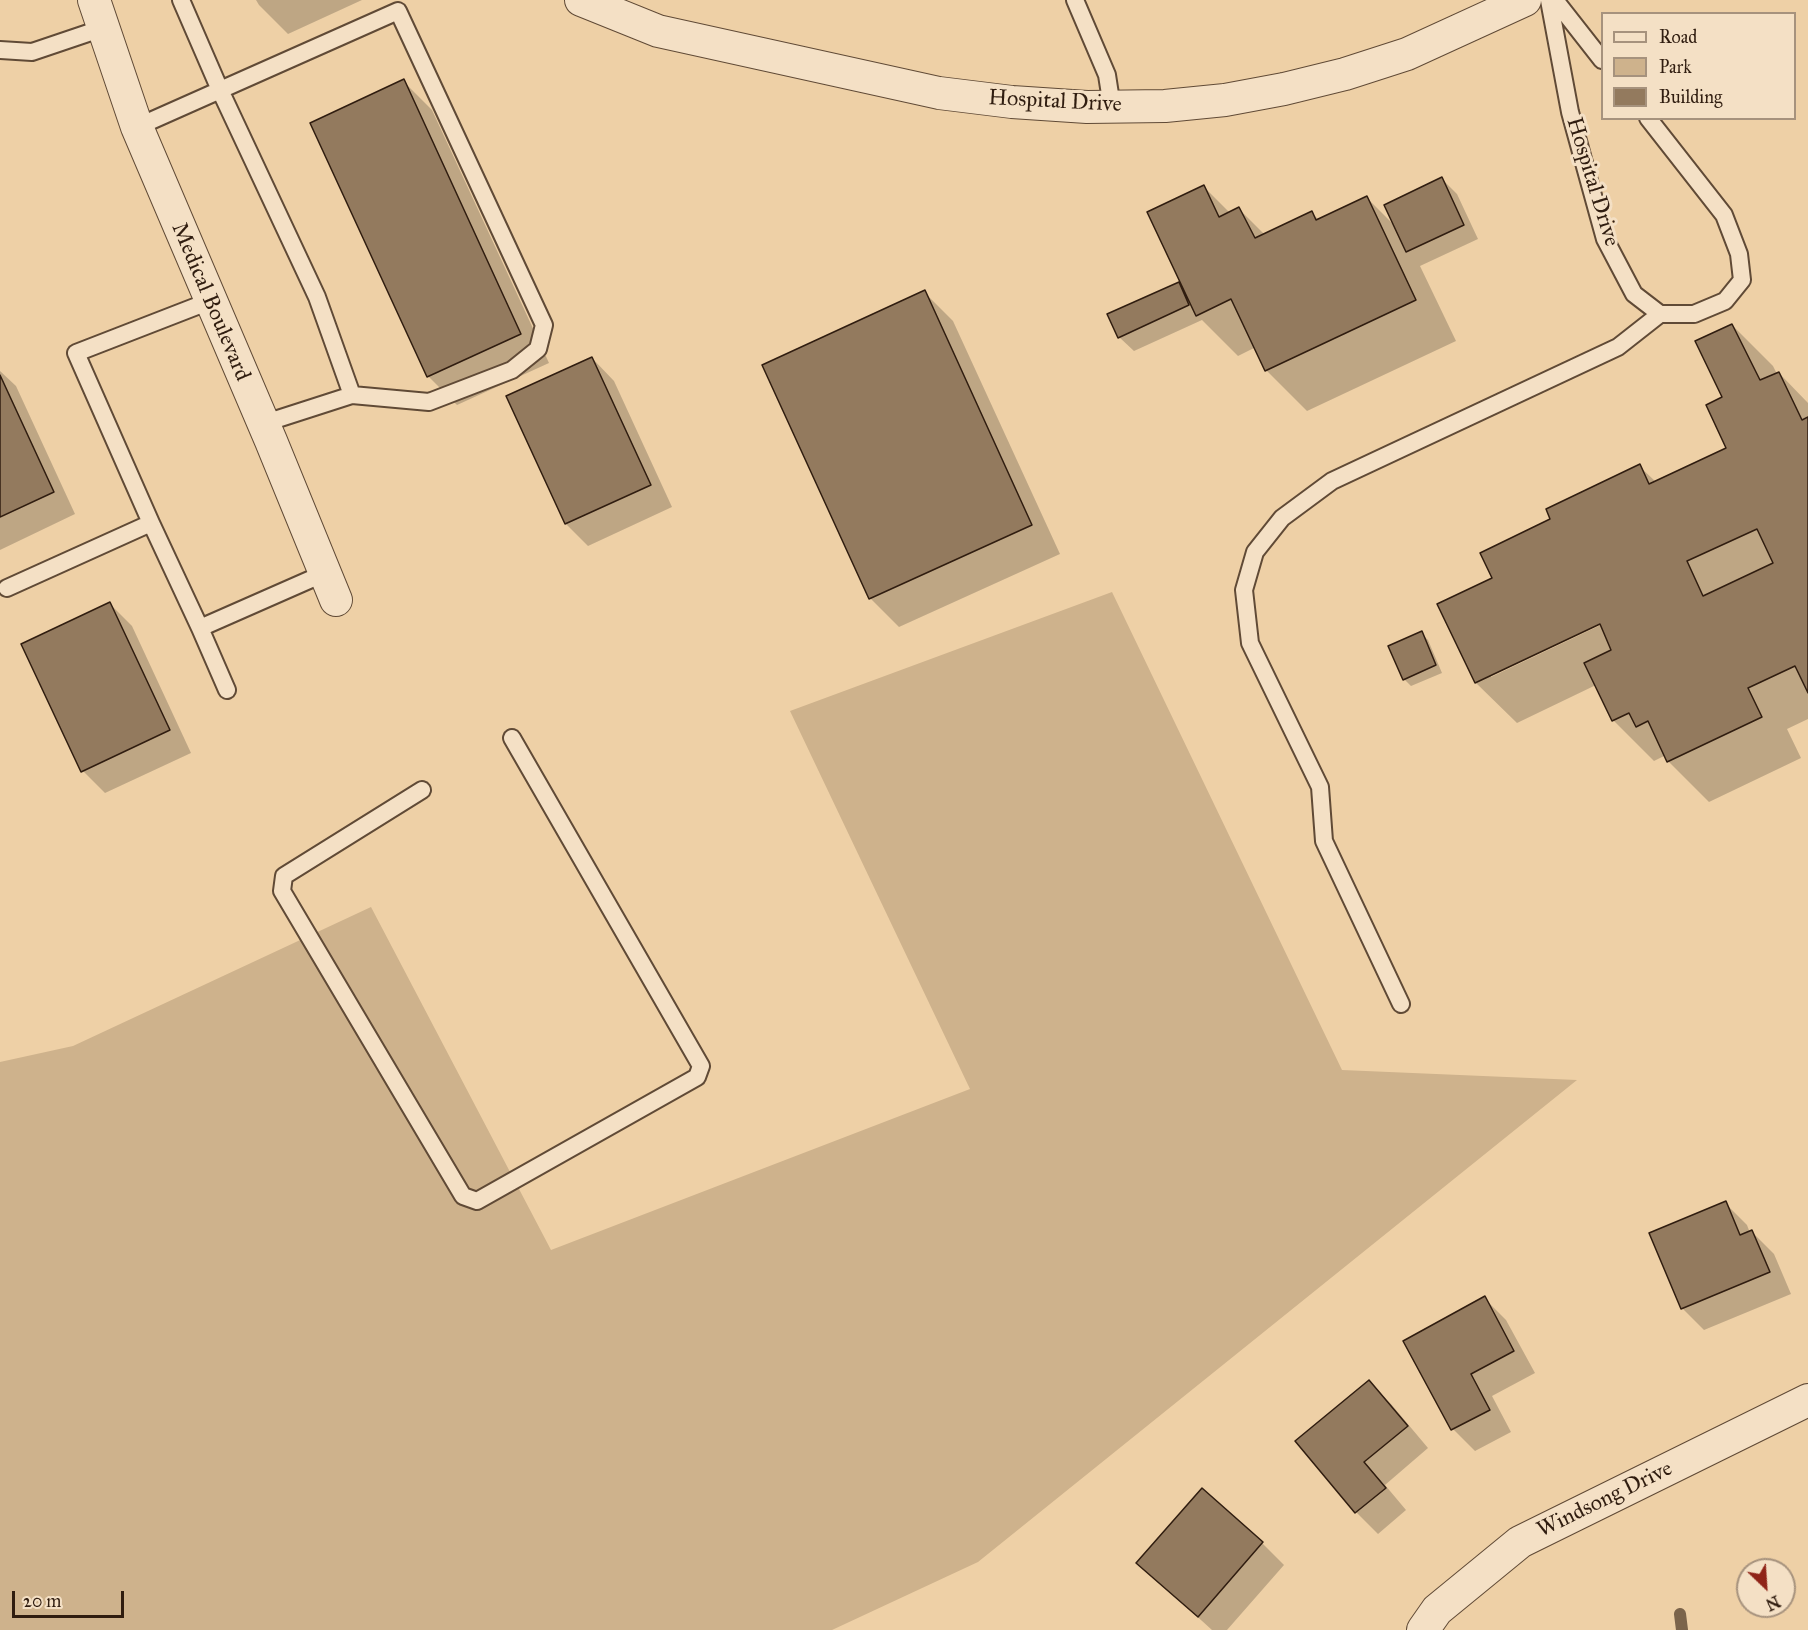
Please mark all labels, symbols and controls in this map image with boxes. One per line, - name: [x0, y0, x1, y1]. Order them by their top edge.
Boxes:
- legend: [1601, 12, 1796, 120]
- text: Road: [1659, 26, 1697, 48]
- text: Park: [1659, 56, 1692, 78]
- street label: Hospital Drive: [988, 85, 1122, 119]
- text: Building: [1659, 86, 1722, 108]
- street label: Hospital Drive: [1560, 114, 1624, 250]
- street label: Medical Boulevard: [165, 219, 255, 385]
- street label: Windsong Drive: [1533, 1456, 1677, 1544]
- north arrow: [1736, 1558, 1796, 1618]
- scale bar: [15, 1579, 128, 1617]
- text: 20 m: [23, 1590, 61, 1612]
- text: N: [1763, 1591, 1783, 1614]

